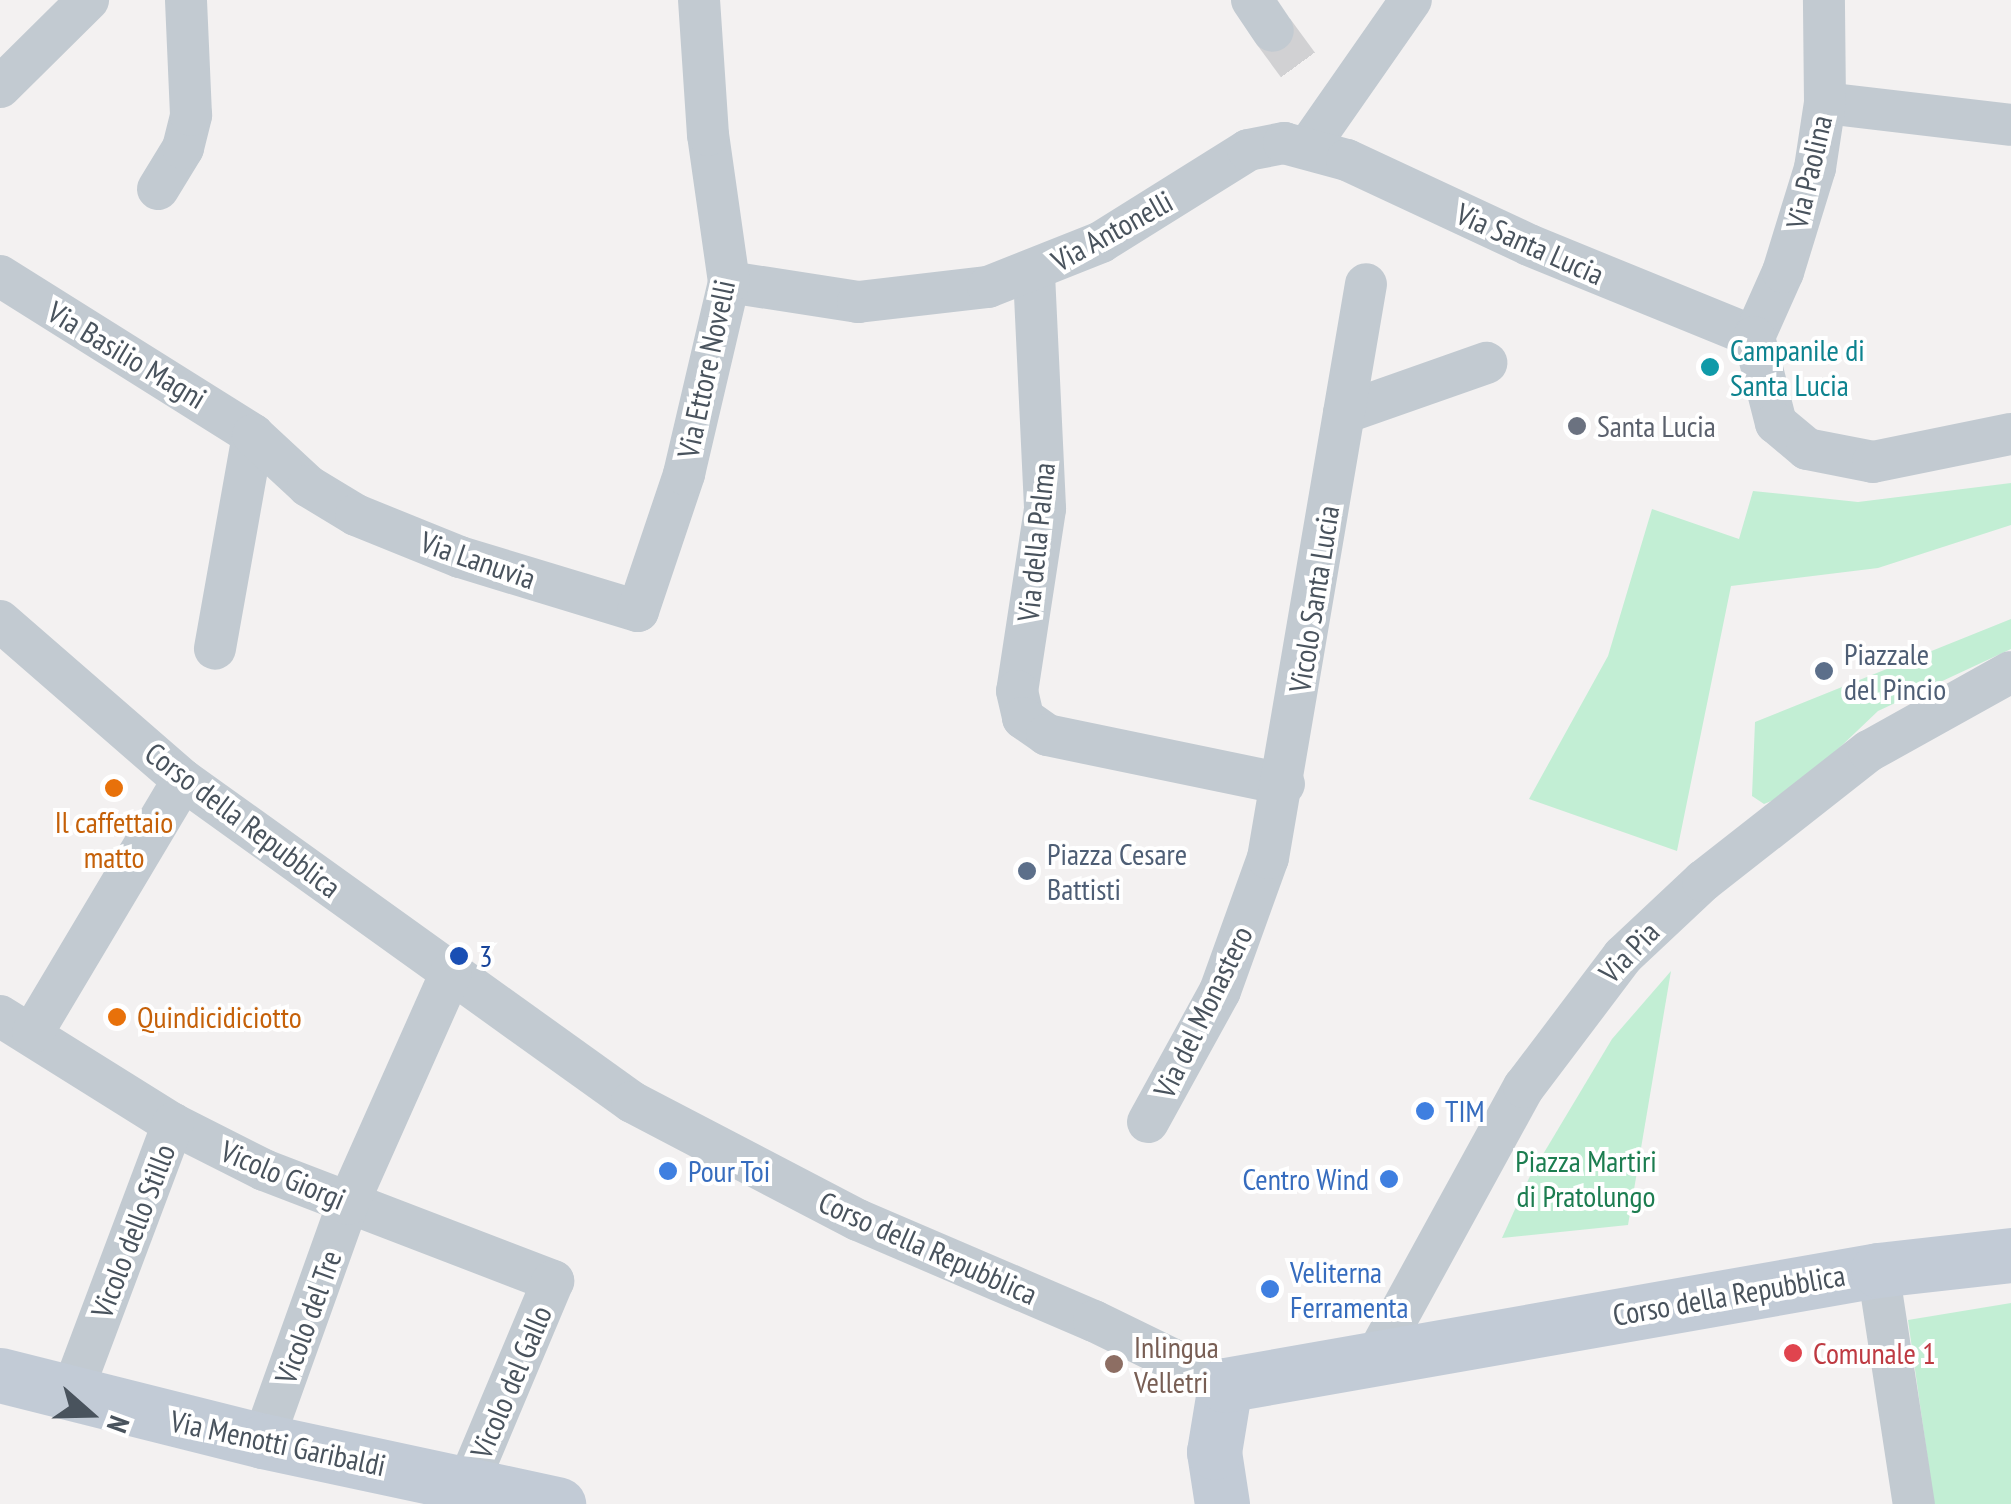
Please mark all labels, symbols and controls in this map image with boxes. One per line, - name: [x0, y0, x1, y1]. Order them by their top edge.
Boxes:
- street label: Via Paolina: [1779, 112, 1839, 232]
- street label: Via Antonelli: [1045, 183, 1179, 279]
- street label: Via Santa Lucia: [1451, 196, 1609, 292]
- street label: Via Ettore Novelli: [670, 277, 742, 461]
- street label: Via Basilio Magni: [41, 294, 213, 416]
- place label: Campanile di Santa Lucia: [1730, 332, 1865, 402]
- marker: Campanile di Santa Lucia: [1699, 356, 1721, 378]
- place label: Santa Lucia: [1597, 408, 1716, 444]
- marker: Santa Lucia: [1566, 415, 1588, 437]
- street label: Via della Palma: [1010, 461, 1062, 623]
- street label: Vicolo Santa Lucia: [1281, 503, 1347, 695]
- street label: Via Lanuvia: [416, 524, 540, 596]
- place label: Piazzale del Pincio: [1844, 636, 1946, 706]
- marker: Piazzale del Pincio: [1813, 660, 1835, 682]
- street label: Corso della Repubblica: [138, 735, 348, 905]
- marker: Il caffettaio matto: [103, 777, 125, 799]
- place label: Il caffettaio matto: [55, 804, 173, 874]
- place label: Piazza Cesare Battisti: [1047, 836, 1187, 906]
- marker: Piazza Cesare Battisti: [1016, 860, 1038, 882]
- street label: Via Pia: [1591, 914, 1667, 990]
- street label: Via del Monastero: [1146, 920, 1260, 1104]
- place label: 3: [479, 938, 492, 974]
- marker: 3: [448, 945, 470, 967]
- place label: Quindicidiciotto: [137, 999, 302, 1035]
- marker: Quindicidiciotto: [106, 1006, 128, 1028]
- place label: TIM: [1445, 1093, 1485, 1129]
- marker: TIM: [1414, 1100, 1436, 1122]
- street label: Vicolo Giorgi: [215, 1133, 351, 1217]
- street label: Vicolo dello Stillo: [83, 1139, 183, 1323]
- park label: Piazza Martiri di Pratolungo: [1515, 1143, 1657, 1214]
- place label: Pour Toi: [688, 1153, 771, 1189]
- marker: Pour Toi: [657, 1160, 679, 1182]
- place label: Centro Wind: [1242, 1161, 1369, 1197]
- marker: Centro Wind: [1378, 1168, 1400, 1190]
- street label: Corso della Repubblica: [813, 1184, 1043, 1312]
- street label: Vicolo del Tre: [267, 1245, 349, 1389]
- place label: Veliterna Ferramenta: [1290, 1254, 1409, 1324]
- street label: Corso della Repubblica: [1610, 1257, 1848, 1333]
- marker: Veliterna Ferramenta: [1259, 1278, 1281, 1300]
- street label: Vicolo del Gallo: [463, 1300, 559, 1464]
- place label: Inlingua Velletri: [1134, 1329, 1219, 1400]
- place label: Comunale 1: [1813, 1335, 1936, 1371]
- marker: Comunale 1: [1782, 1342, 1804, 1364]
- marker: Inlingua Velletri: [1103, 1353, 1125, 1375]
- north arrow: [40, 1364, 140, 1464]
- street label: Via Menotti Garibaldi: [167, 1403, 389, 1483]
- text: N: [99, 1411, 139, 1438]

